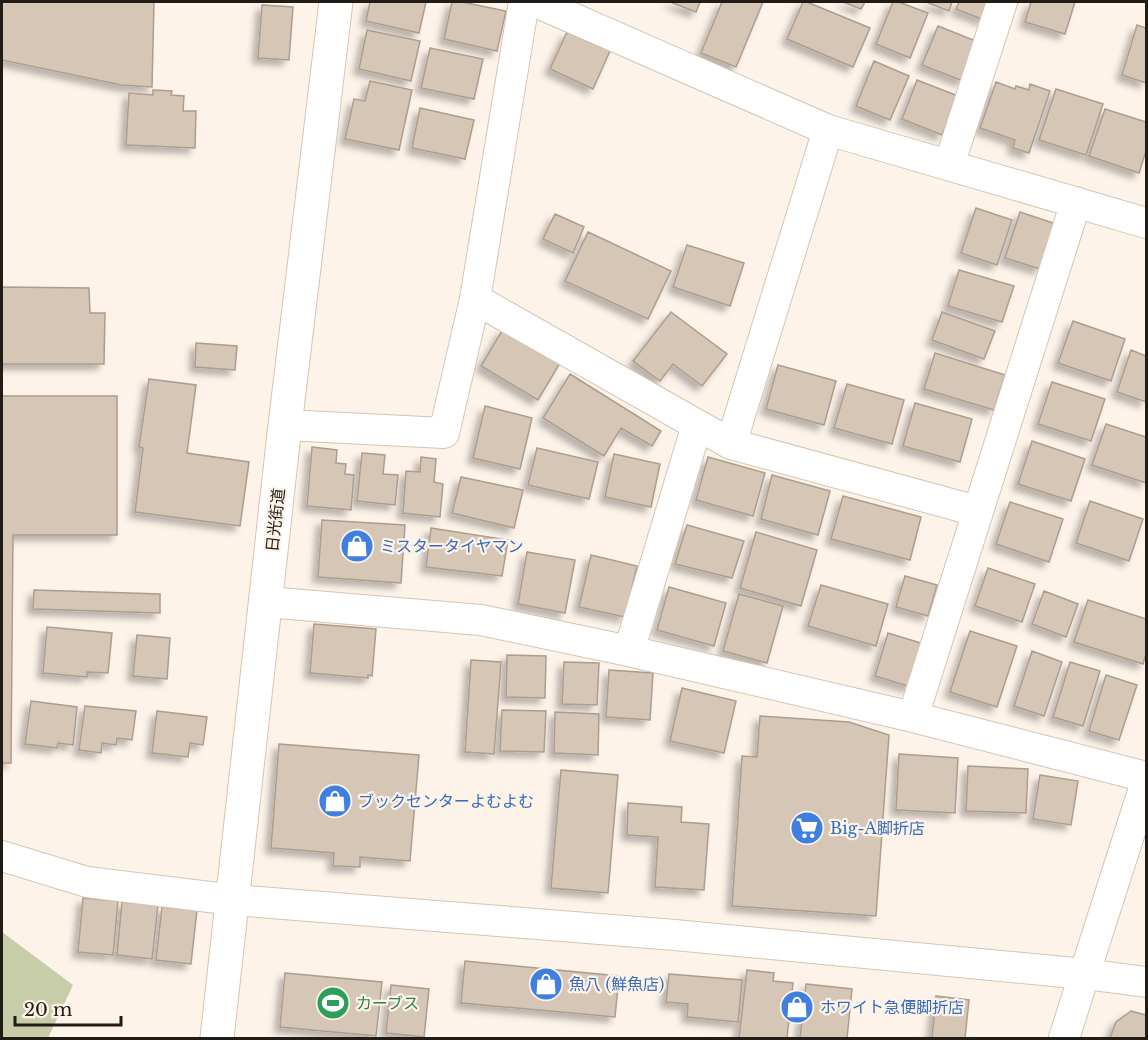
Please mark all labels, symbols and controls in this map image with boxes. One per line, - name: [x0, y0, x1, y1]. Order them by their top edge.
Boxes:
- street label: 日光街道: [262, 487, 288, 553]
- shop icon: ミスタータイヤマン: [339, 528, 375, 564]
- place label: ミスタータイヤマン: [380, 536, 524, 556]
- shop icon: ブックセンターよむよむ: [317, 783, 353, 819]
- place label: ブックセンターよむよむ: [358, 791, 534, 811]
- supermarket icon: Big-A脚折店: [789, 810, 825, 846]
- place label: Big-A脚折店: [830, 818, 925, 838]
- shop icon: 魚八 (鮮魚店): [528, 966, 564, 1002]
- place label: 魚八 (鮮魚店): [569, 974, 664, 994]
- sports icon: カーブス: [315, 985, 351, 1021]
- scale bar: [15, 989, 122, 1027]
- shop icon: ホワイト急便脚折店: [779, 989, 815, 1025]
- place label: カーブス: [356, 993, 419, 1013]
- place label: ホワイト急便脚折店: [820, 997, 964, 1017]
- text: 20 m: [24, 999, 72, 1021]

